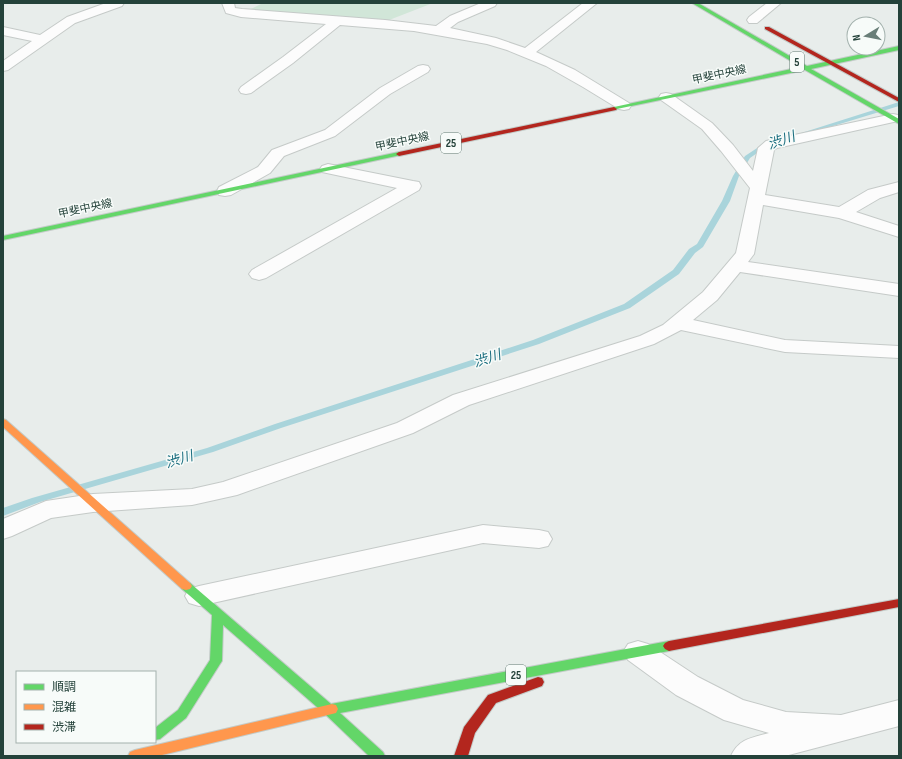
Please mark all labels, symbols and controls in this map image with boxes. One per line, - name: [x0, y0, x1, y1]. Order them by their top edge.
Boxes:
- north arrow: [846, 16, 886, 56]
- text: N: [850, 34, 864, 42]
- road number: 5: [790, 52, 804, 72]
- street label: 甲斐中央線: [691, 62, 747, 87]
- water label: 渋川: [765, 127, 799, 153]
- street label: 甲斐中央線: [374, 129, 430, 154]
- road number: 25: [441, 133, 461, 153]
- street label: 甲斐中央線: [57, 196, 113, 221]
- water label: 渋川: [471, 345, 505, 371]
- water label: 渋川: [163, 447, 197, 472]
- road number: 25: [506, 665, 526, 685]
- legend: [16, 671, 156, 743]
- text: 順調: [52, 680, 76, 695]
- text: 混雑: [52, 700, 76, 715]
- text: 渋滞: [52, 720, 76, 735]

